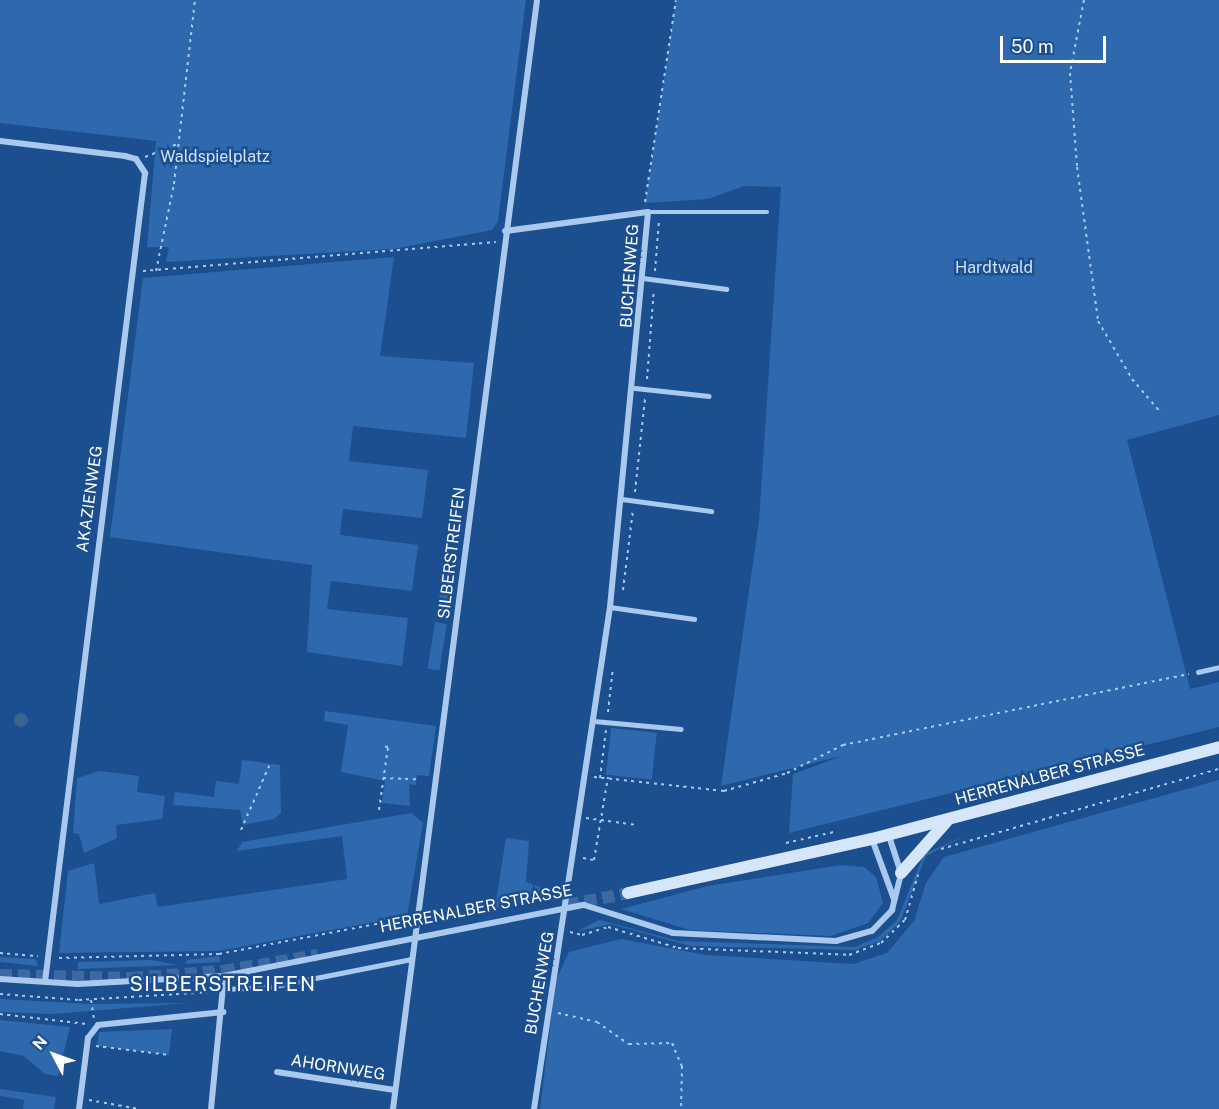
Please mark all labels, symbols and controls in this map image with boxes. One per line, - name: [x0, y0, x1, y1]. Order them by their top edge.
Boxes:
- scale bar: [1003, 24, 1110, 62]
- text: 50 m: [1011, 36, 1054, 57]
- park label: Waldspielplatz: [160, 147, 270, 167]
- street label: BUCHENWEG: [617, 223, 643, 329]
- park label: Hardtwald: [955, 258, 1033, 278]
- street label: AKAZIENWEG: [73, 444, 107, 554]
- street label: SILBERSTREIFEN: [434, 486, 470, 620]
- street label: HERRENALBER STRASSE: [953, 740, 1147, 810]
- street label: HERRENALBER STRASSE: [378, 881, 574, 937]
- street label: BUCHENWEG: [521, 930, 559, 1036]
- district label: SILBERSTREIFEN: [130, 972, 316, 996]
- north arrow: [24, 1025, 84, 1085]
- text: N: [29, 1032, 51, 1054]
- street label: AHORNWEG: [290, 1051, 386, 1085]

